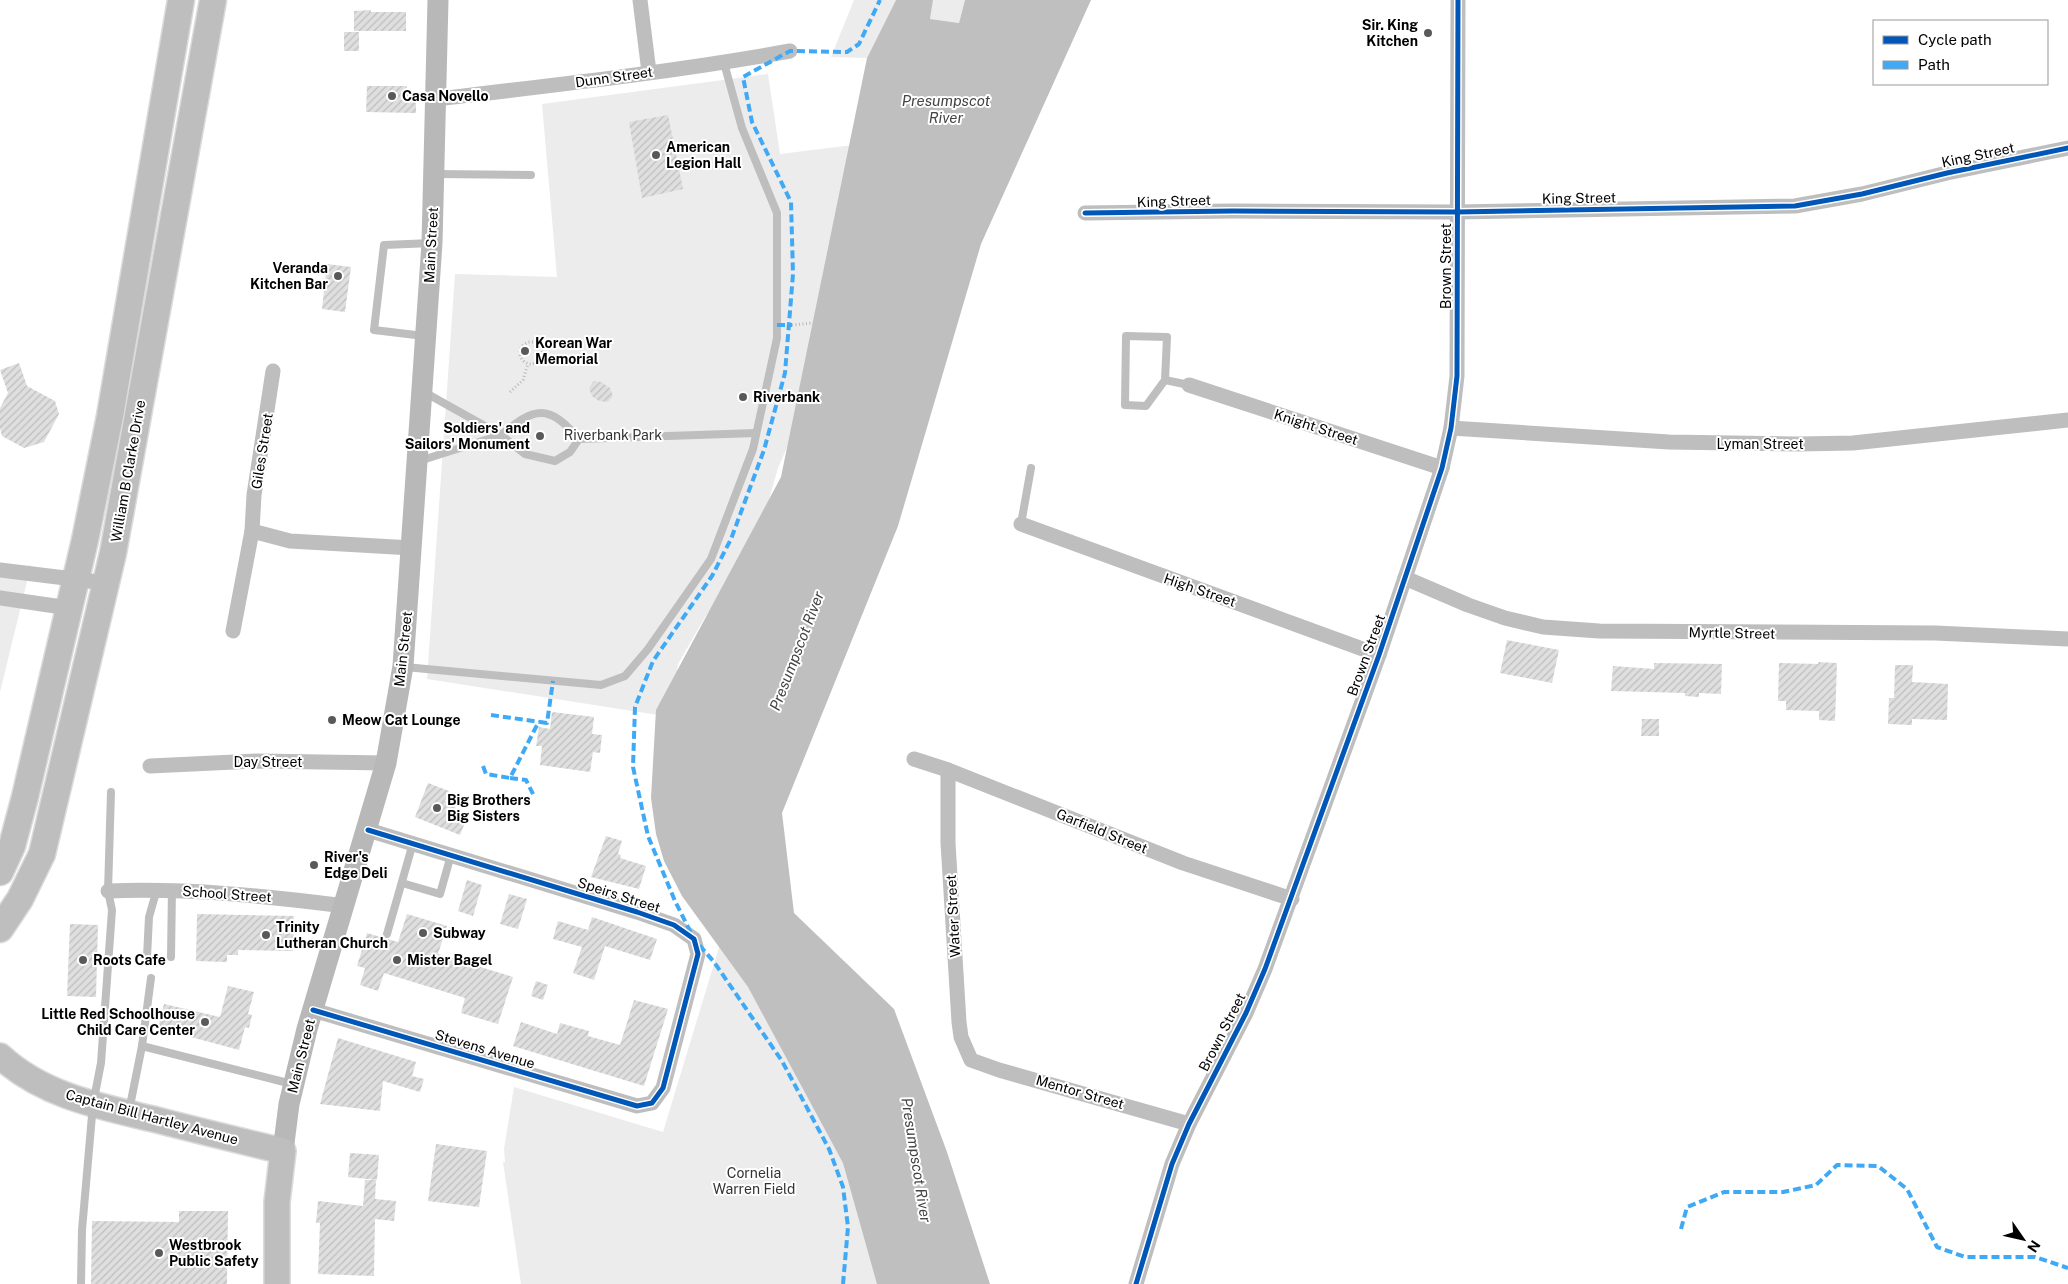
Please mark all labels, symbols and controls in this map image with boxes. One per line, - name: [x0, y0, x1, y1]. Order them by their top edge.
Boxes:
- place label: Sir. King Kitchen: [1362, 17, 1418, 49]
- legend: [1873, 20, 2048, 85]
- marker: Sir. King Kitchen: [1422, 27, 1434, 39]
- text: Cycle path: [1918, 31, 1992, 48]
- text: Path: [1918, 56, 1950, 73]
- street label: Dunn Street: [574, 64, 654, 90]
- place label: Casa Novello: [402, 88, 489, 104]
- marker: Casa Novello: [386, 90, 398, 102]
- water label: Presumpscot River: [902, 92, 990, 126]
- place label: American Legion Hall: [666, 139, 742, 171]
- street label: King Street: [1940, 139, 2016, 171]
- marker: American Legion Hall: [650, 149, 662, 161]
- street label: King Street: [1542, 189, 1616, 207]
- street label: King Street: [1137, 192, 1211, 210]
- street label: Main Street: [421, 207, 441, 283]
- street label: Brown Street: [1438, 223, 1454, 309]
- place label: Veranda Kitchen Bar: [250, 260, 328, 292]
- marker: Veranda Kitchen Bar: [332, 270, 344, 282]
- place label: Korean War Memorial: [535, 335, 612, 367]
- marker: Korean War Memorial: [519, 345, 531, 357]
- place label: Riverbank: [753, 389, 820, 405]
- marker: Riverbank: [737, 391, 749, 403]
- street label: William B Clarke Drive: [108, 399, 148, 543]
- street label: Knight Street: [1272, 406, 1360, 448]
- street label: Giles Street: [248, 412, 276, 490]
- place label: Soldiers' and Sailors' Monument: [405, 420, 530, 452]
- park label: Riverbank Park: [564, 427, 662, 443]
- marker: Soldiers' and Sailors' Monument: [534, 430, 546, 442]
- street label: Lyman Street: [1716, 436, 1804, 452]
- street label: High Street: [1162, 570, 1238, 610]
- water label: Presumpscot River: [766, 589, 827, 713]
- street label: Main Street: [391, 610, 415, 688]
- street label: Brown Street: [1344, 612, 1388, 698]
- street label: Myrtle Street: [1689, 624, 1775, 642]
- place label: Meow Cat Lounge: [342, 712, 461, 728]
- marker: Meow Cat Lounge: [326, 714, 338, 726]
- street label: Day Street: [234, 754, 302, 770]
- place label: Big Brothers Big Sisters: [447, 792, 531, 824]
- marker: Big Brothers Big Sisters: [431, 802, 443, 814]
- street label: Garfield Street: [1054, 805, 1150, 857]
- place label: River's Edge Deli: [324, 849, 388, 881]
- marker: River's Edge Deli: [308, 859, 320, 871]
- street label: Speirs Street: [576, 874, 662, 916]
- street label: Water Street: [943, 874, 963, 958]
- street label: School Street: [182, 883, 272, 905]
- place label: Trinity Lutheran Church: [276, 919, 388, 951]
- place label: Subway: [433, 925, 486, 941]
- marker: Subway: [417, 927, 429, 939]
- marker: Trinity Lutheran Church: [260, 929, 272, 941]
- place label: Roots Cafe: [93, 952, 166, 968]
- place label: Mister Bagel: [407, 952, 493, 968]
- marker: Roots Cafe: [77, 954, 89, 966]
- marker: Mister Bagel: [391, 954, 403, 966]
- street label: Brown Street: [1195, 990, 1249, 1074]
- place label: Little Red Schoolhouse Child Care Center: [41, 1006, 195, 1038]
- marker: Little Red Schoolhouse Child Care Center: [199, 1016, 211, 1028]
- street label: Main Street: [284, 1017, 318, 1095]
- street label: Stevens Avenue: [433, 1026, 537, 1072]
- street label: Mentor Street: [1034, 1072, 1126, 1112]
- street label: Captain Bill Hartley Avenue: [64, 1086, 240, 1148]
- water label: Presumpscot River: [898, 1096, 935, 1224]
- park label: Cornelia Warren Field: [713, 1165, 795, 1197]
- north arrow: [1998, 1214, 2048, 1264]
- place label: Westbrook Public Safety: [169, 1237, 259, 1269]
- text: N: [2024, 1237, 2043, 1255]
- marker: Westbrook Public Safety: [153, 1247, 165, 1259]

